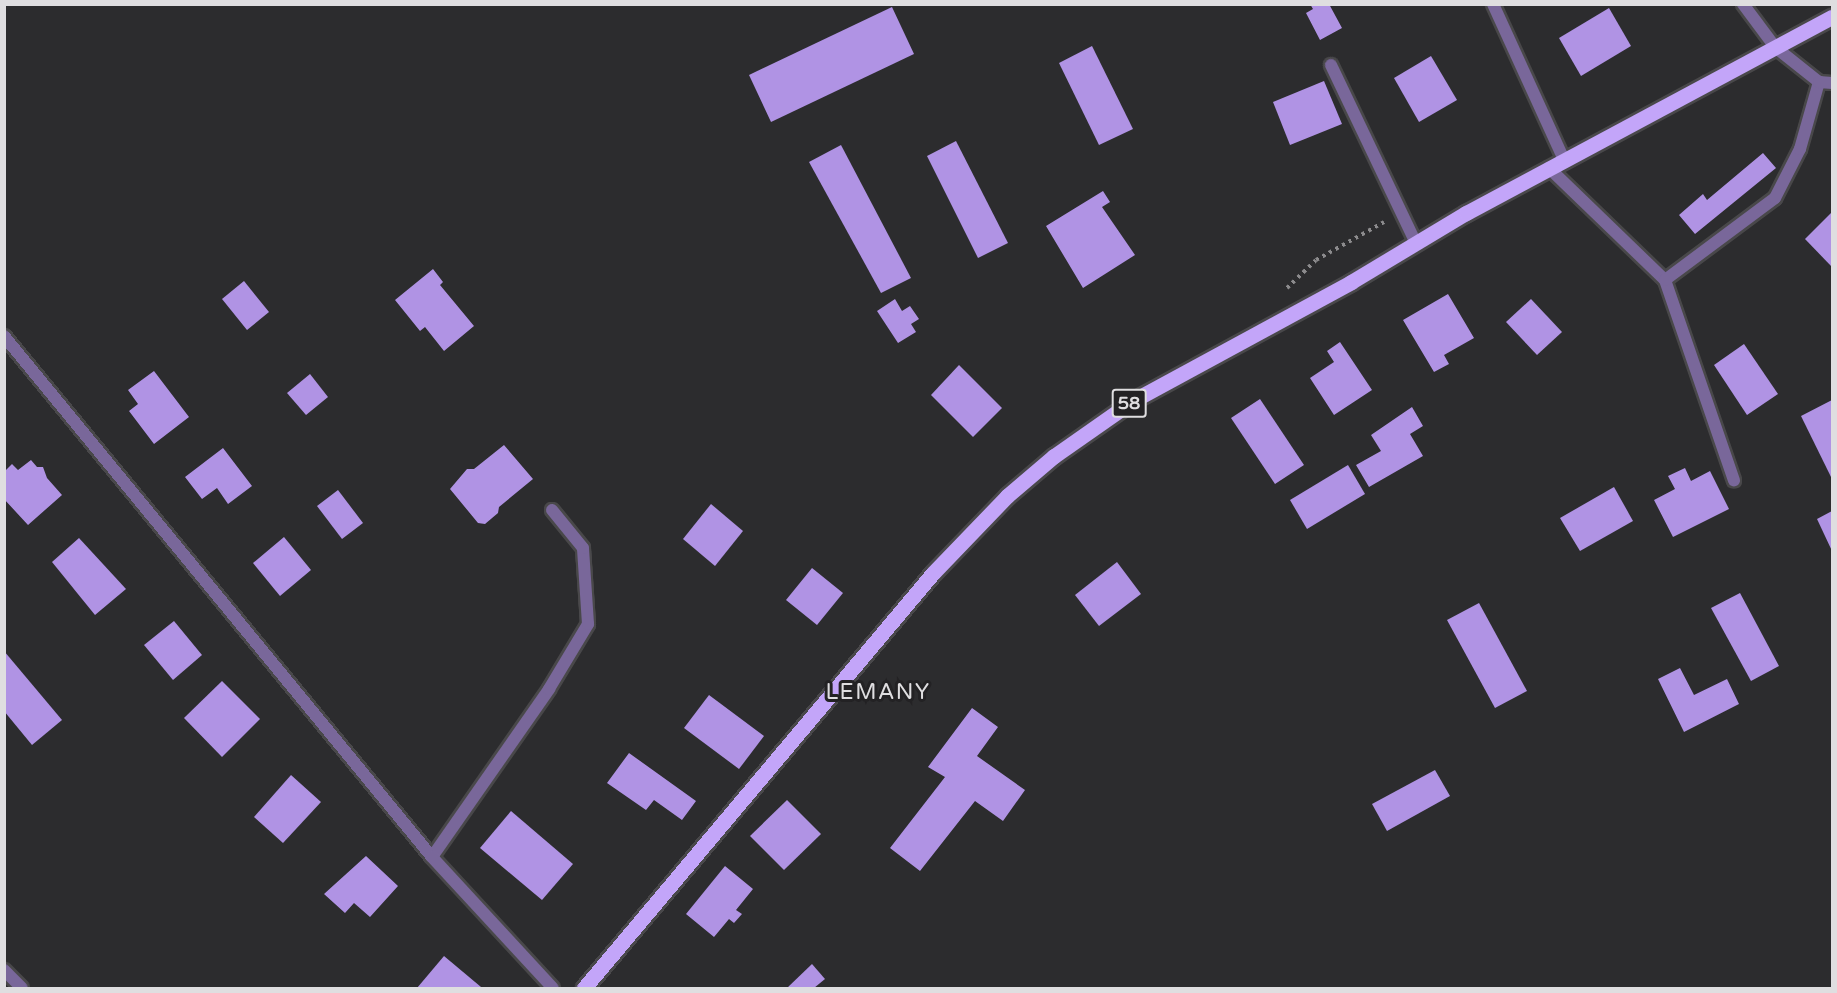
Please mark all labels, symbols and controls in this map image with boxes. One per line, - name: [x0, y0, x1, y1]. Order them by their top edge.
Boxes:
- road number: 58: [1111, 388, 1147, 418]
- district label: LEMANY: [825, 680, 931, 706]

